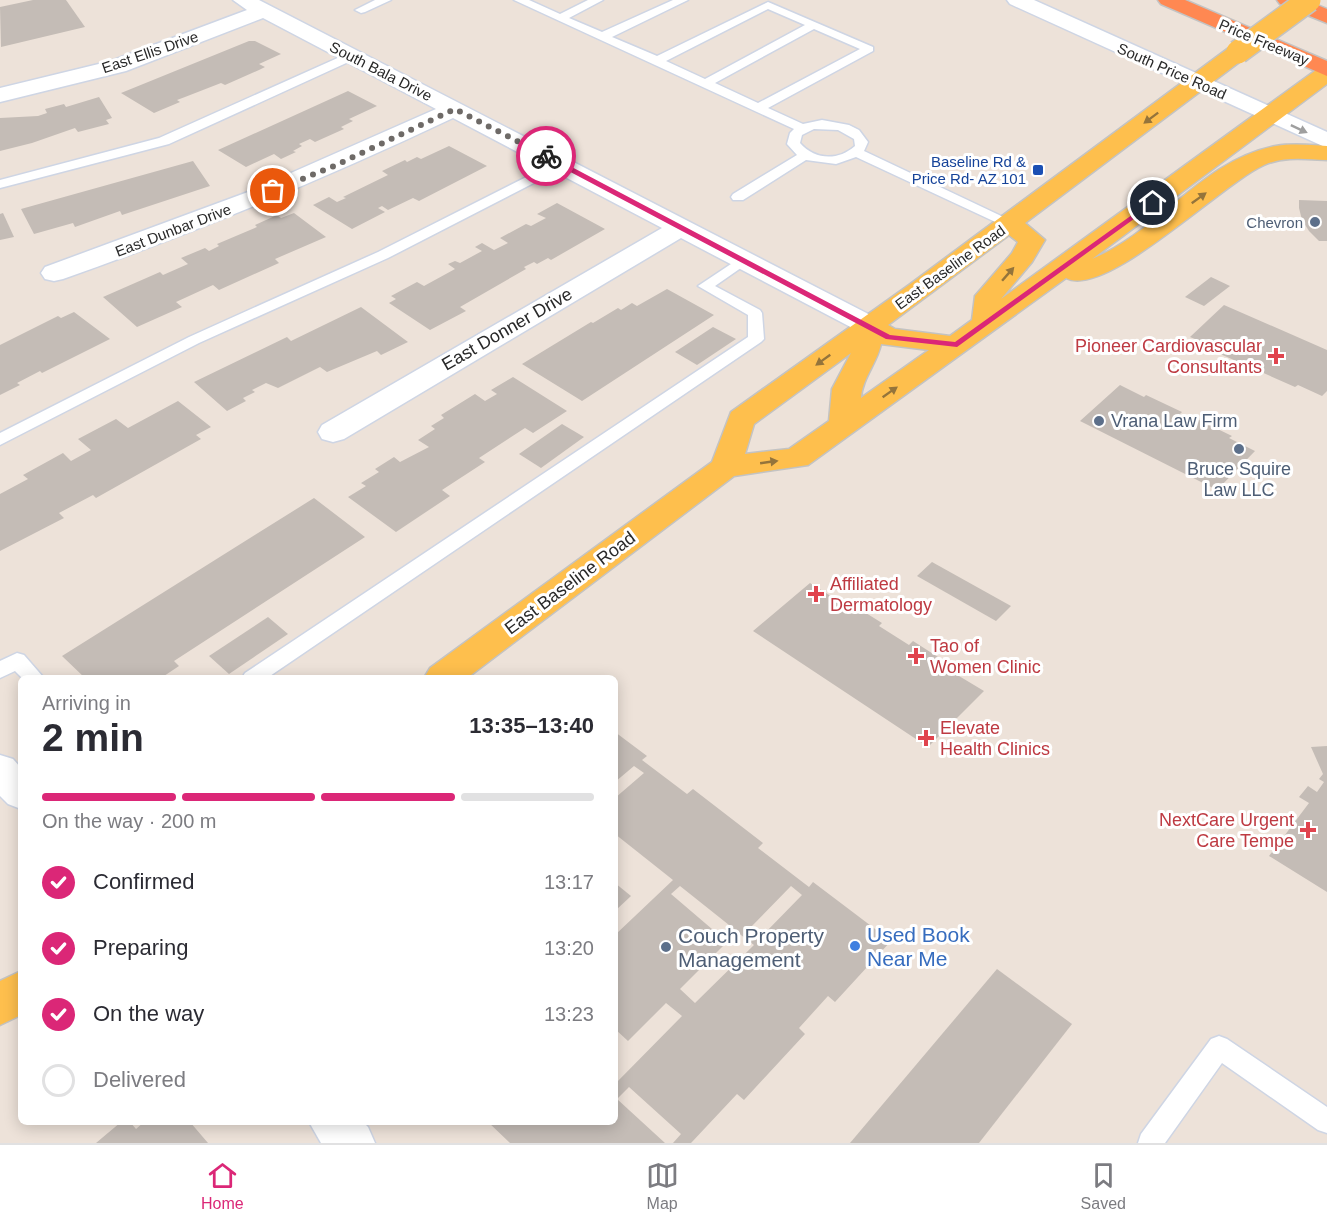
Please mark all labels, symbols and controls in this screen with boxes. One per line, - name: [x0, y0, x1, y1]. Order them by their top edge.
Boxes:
- street label: Price Freeway: [1217, 15, 1312, 69]
- street label: East Ellis Drive: [100, 28, 200, 76]
- street label: South Bala Drive: [327, 38, 435, 104]
- street label: South Price Road: [1115, 39, 1229, 103]
- one-way arrow: [1143, 112, 1159, 124]
- one-way arrow: [1291, 124, 1308, 133]
- courier: [516, 126, 576, 186]
- icon: bike: [530, 140, 563, 173]
- place label: Baseline Rd & Price Rd- AZ 101: [912, 153, 1026, 187]
- marker: Baseline Rd & Price Rd- AZ 101: [1031, 163, 1045, 177]
- pin: [247, 165, 298, 216]
- icon: bag: [256, 174, 289, 207]
- pin: [1127, 177, 1178, 228]
- icon: home: [1136, 186, 1169, 219]
- one-way arrow: [1190, 192, 1206, 204]
- street label: East Dunbar Drive: [113, 200, 233, 260]
- place label: Chevron: [1246, 214, 1303, 231]
- marker: Chevron: [1308, 215, 1322, 229]
- street label: East Baseline Road: [892, 221, 1008, 313]
- one-way arrow: [1001, 267, 1014, 282]
- street label: East Donner Drive: [438, 284, 576, 374]
- place label: Pioneer Cardiovascular Consultants: [1075, 336, 1262, 377]
- marker: Pioneer Cardiovascular Consultants: [1267, 347, 1285, 365]
- one-way arrow: [816, 354, 832, 366]
- one-way arrow: [882, 386, 898, 398]
- place label: Vrana Law Firm: [1111, 411, 1237, 431]
- marker: Vrana Law Firm: [1092, 414, 1106, 428]
- marker: Bruce Squire Law LLC: [1232, 442, 1246, 456]
- one-way arrow: [759, 457, 778, 466]
- place label: Bruce Squire Law LLC: [1187, 459, 1291, 500]
- street label: East Baseline Road: [501, 527, 639, 639]
- place label: Affiliated Dermatology: [830, 574, 932, 615]
- marker: Affiliated Dermatology: [807, 585, 825, 603]
- place label: Tao of Women Clinic: [930, 636, 1041, 677]
- marker: Tao of Women Clinic: [907, 647, 925, 665]
- text: Arriving in: [42, 692, 131, 714]
- text: 13:35–13:40: [469, 713, 594, 738]
- text: 2 min: [42, 716, 144, 759]
- place label: Elevate Health Clinics: [940, 718, 1050, 759]
- marker: Elevate Health Clinics: [917, 729, 935, 747]
- text: On the way · 200 m: [42, 810, 217, 832]
- place label: NextCare Urgent Care Tempe: [1159, 810, 1294, 851]
- marker: NextCare Urgent Care Tempe: [1299, 821, 1317, 839]
- icon: check: [42, 866, 75, 899]
- text: Confirmed: [93, 869, 194, 894]
- text: 13:17: [544, 871, 594, 893]
- place label: Used Book Near Me: [867, 923, 970, 970]
- place label: Couch Property Management: [678, 924, 824, 971]
- icon: check: [42, 932, 75, 965]
- text: Preparing: [93, 935, 188, 960]
- text: 13:20: [544, 937, 594, 959]
- marker: Used Book Near Me: [848, 939, 862, 953]
- marker: Couch Property Management: [659, 940, 673, 954]
- icon: check: [42, 998, 75, 1031]
- text: On the way: [93, 1001, 204, 1026]
- text: 13:23: [544, 1003, 594, 1025]
- text: Delivered: [93, 1067, 186, 1092]
- tab: Home: [201, 1159, 244, 1213]
- tab: Map: [646, 1159, 679, 1213]
- tab: Saved: [1081, 1159, 1126, 1213]

